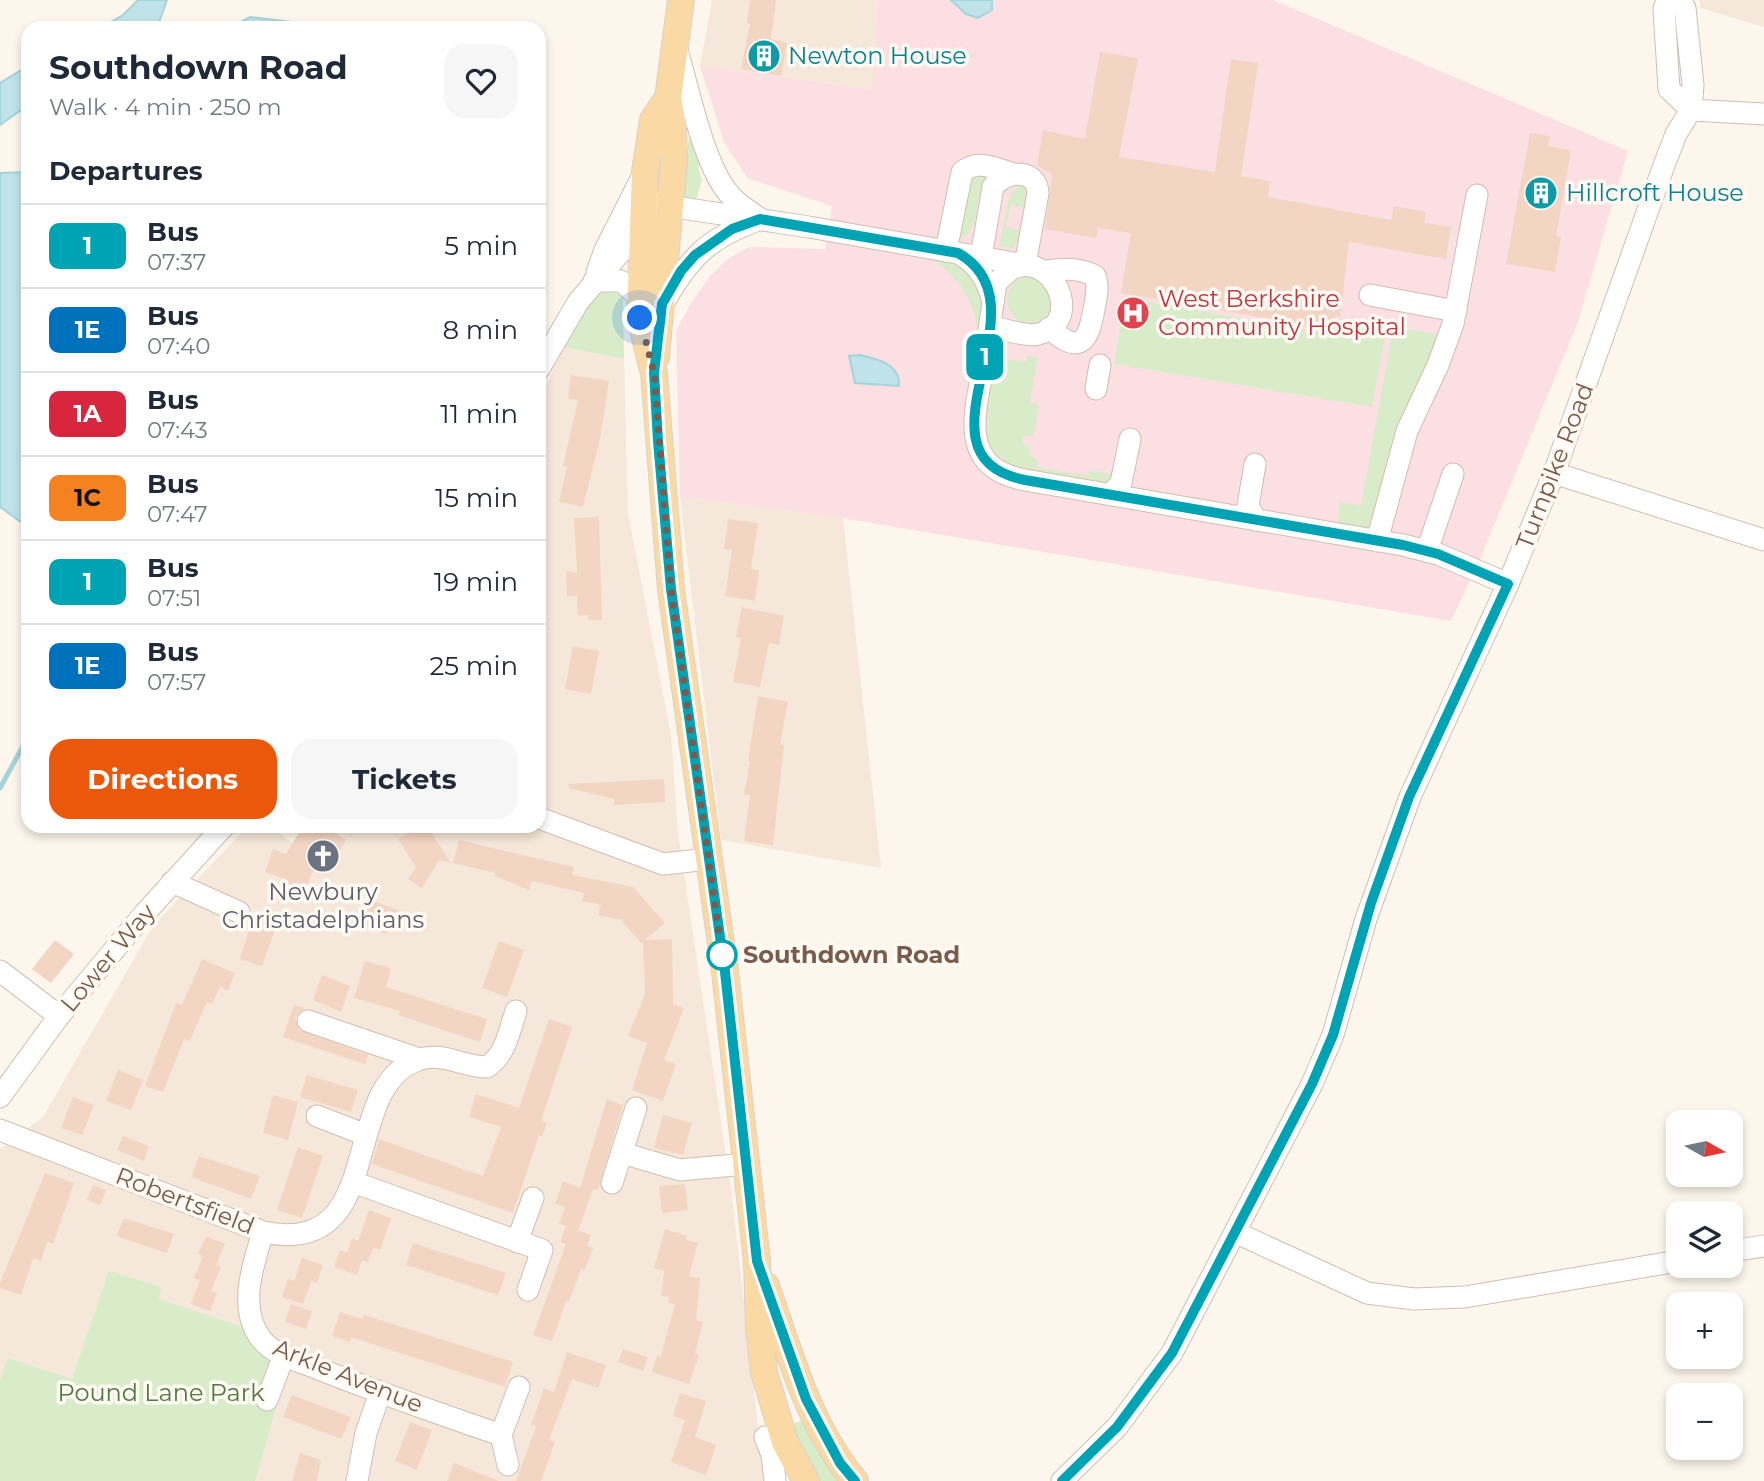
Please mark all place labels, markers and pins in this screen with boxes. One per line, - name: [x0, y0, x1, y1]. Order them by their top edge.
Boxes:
- building icon: Newton House: [745, 37, 783, 75]
- place label: Newton House: [788, 41, 967, 70]
- building icon: Hillcroft House: [1522, 174, 1560, 212]
- place label: Hillcroft House: [1566, 178, 1744, 207]
- place label: West Berkshire Community Hospital: [1158, 284, 1406, 341]
- hospital icon: West Berkshire Community Hospital: [1114, 294, 1152, 332]
- church icon: Newbury Christadelphians: [304, 837, 342, 875]
- place label: Newbury Christadelphians: [222, 877, 424, 934]
- marker: Southdown Road: [707, 940, 737, 970]
- place label: Southdown Road: [743, 940, 960, 969]

